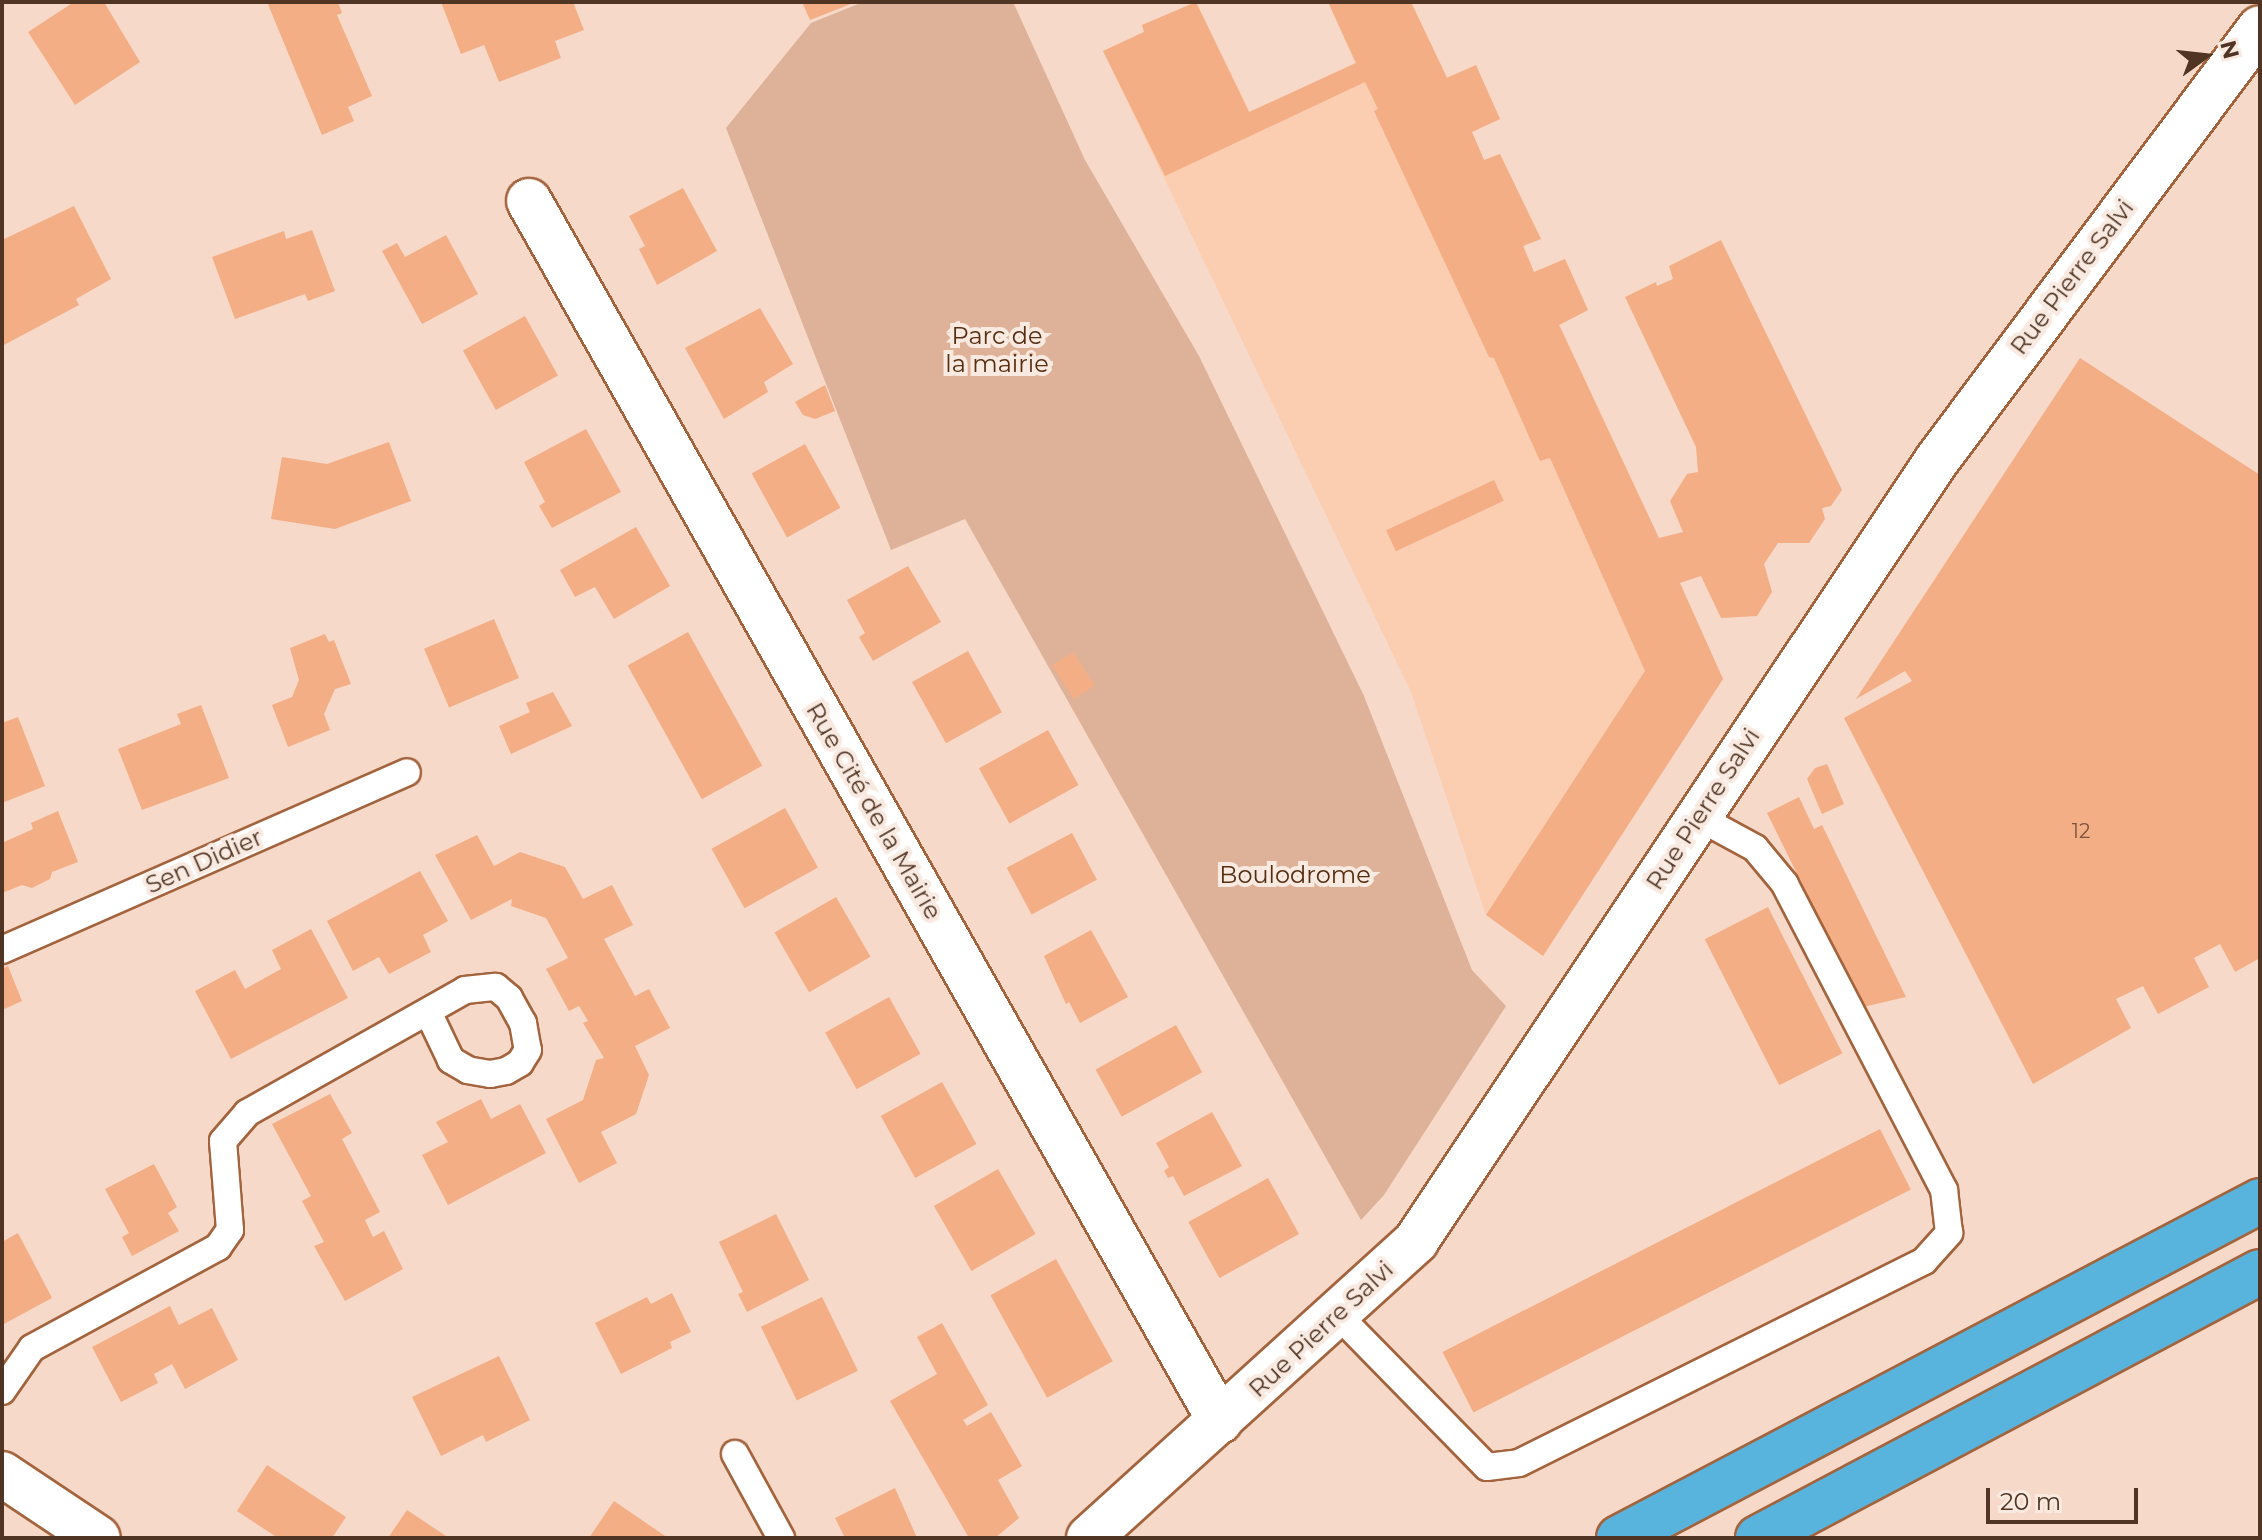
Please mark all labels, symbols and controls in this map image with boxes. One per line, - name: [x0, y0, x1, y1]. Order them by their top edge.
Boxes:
- north arrow: [2166, 16, 2246, 96]
- text: N: [2214, 38, 2245, 62]
- street label: Rue Pierre Salvi: [2004, 194, 2140, 360]
- park label: Parc de la mairie: [945, 322, 1049, 378]
- street label: Rue Cité de la Mairie: [800, 697, 948, 925]
- street label: Rue Pierre Salvi: [1640, 723, 1766, 895]
- house number: 12: [2072, 819, 2090, 843]
- street label: Sen Didier: [141, 822, 267, 900]
- park label: Boulodrome: [1219, 861, 1371, 889]
- street label: Rue Pierre Salvi: [1243, 1255, 1399, 1403]
- scale bar: [1990, 1472, 2142, 1522]
- text: 20 m: [2000, 1487, 2061, 1516]

